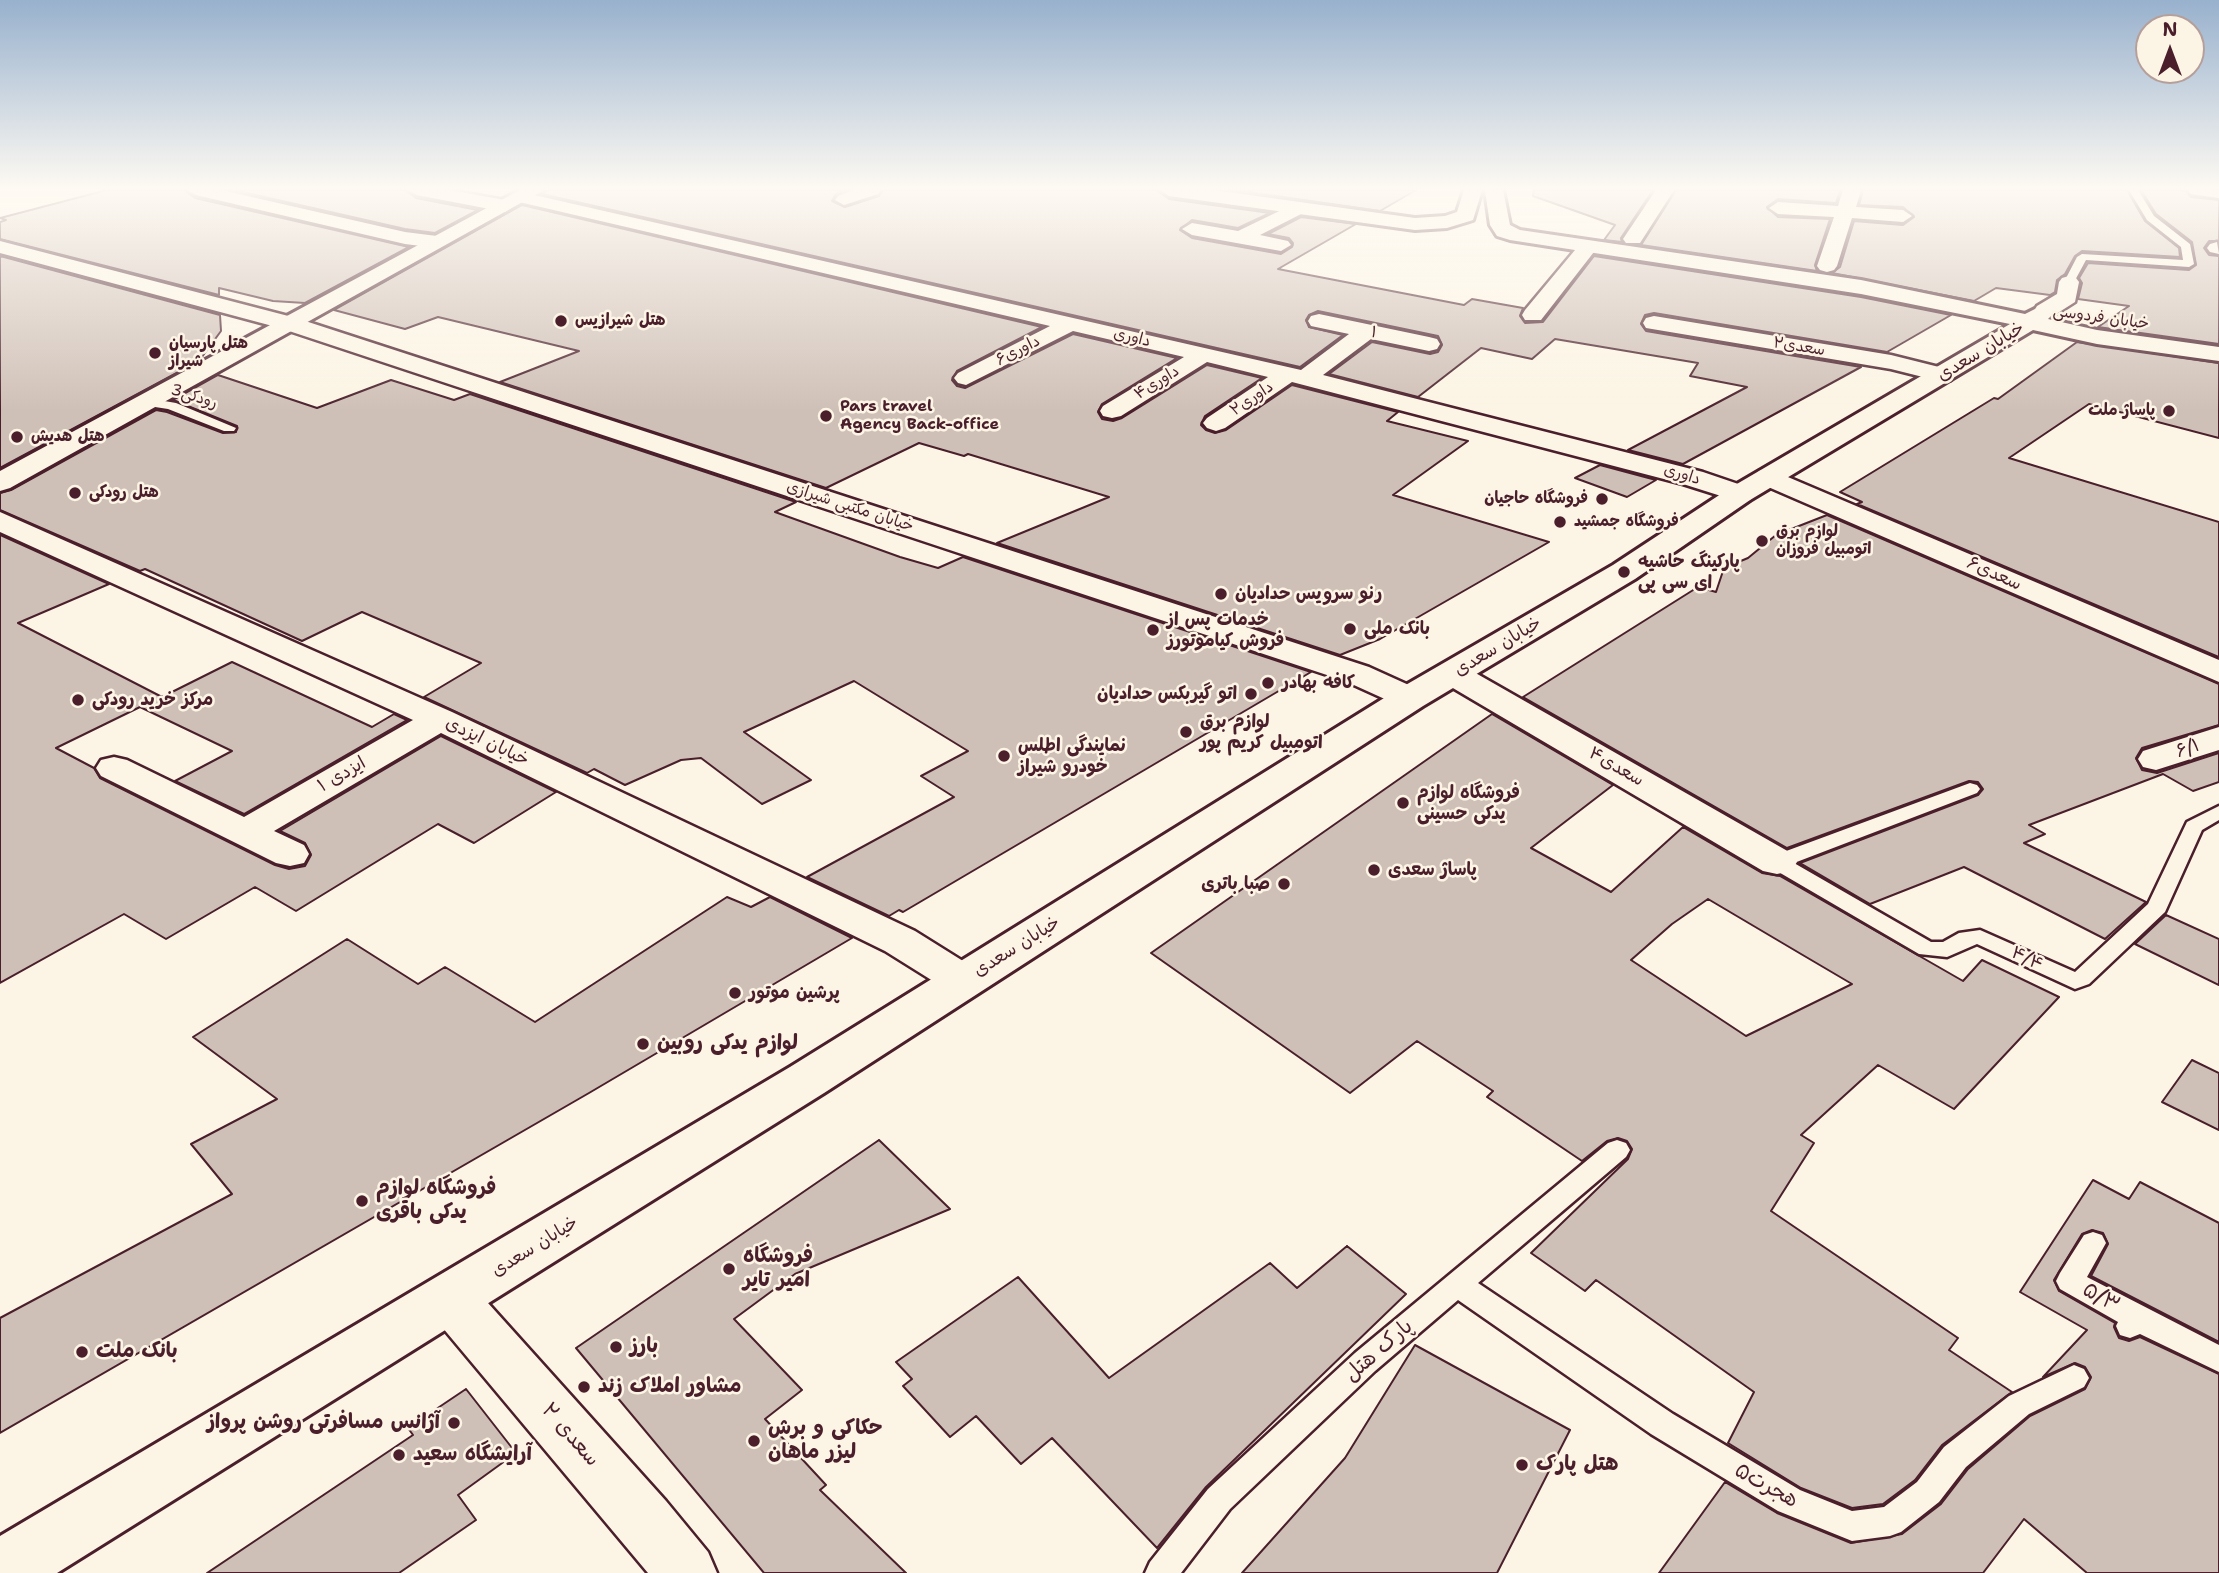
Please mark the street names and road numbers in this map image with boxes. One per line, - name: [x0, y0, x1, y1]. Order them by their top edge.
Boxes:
- street label: خیابان فردوسی: [2052, 302, 2150, 334]
- street label: خیابان سعدی: [1934, 318, 2028, 386]
- street label: ۱: [1369, 323, 1379, 343]
- street label: داوری: [1112, 324, 1152, 352]
- street label: داوری۶: [993, 332, 1043, 370]
- street label: سعدی۲: [1772, 333, 1826, 361]
- street label: داوری۴: [1131, 362, 1183, 404]
- street label: داوری۲: [1227, 378, 1277, 420]
- street label: 3رودکی: [168, 380, 220, 414]
- street label: داوری: [1661, 461, 1703, 489]
- street label: خیابان مکتبی شیرازی: [784, 477, 916, 537]
- street label: سعدی۶: [1963, 552, 2025, 596]
- street label: خیابان سعدی: [1451, 613, 1545, 681]
- street label: خیابان ایزدی: [442, 713, 532, 771]
- street label: ۶/۱: [2173, 735, 2203, 763]
- street label: سعدی۴: [1584, 743, 1648, 791]
- street label: ایزدی ۱: [314, 753, 370, 797]
- street label: خیابان سعدی: [970, 912, 1064, 982]
- street label: ۴/۴: [2007, 942, 2047, 976]
- street label: خیابان سعدی: [488, 1212, 582, 1282]
- street label: ۵/۳: [2078, 1277, 2124, 1319]
- street label: پارک هتل: [1339, 1314, 1419, 1388]
- street label: سعدی ۲: [536, 1398, 604, 1472]
- street label: هجرت۵: [1730, 1458, 1802, 1514]

